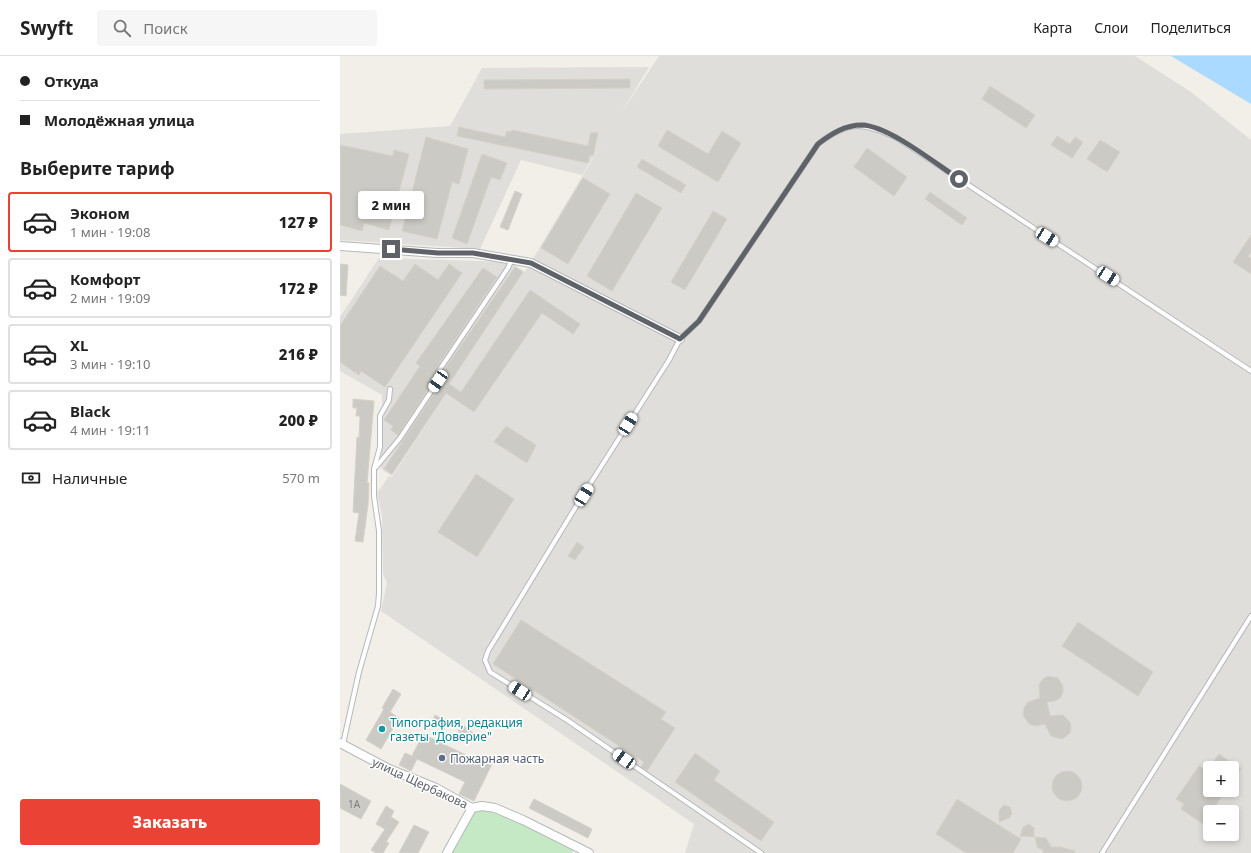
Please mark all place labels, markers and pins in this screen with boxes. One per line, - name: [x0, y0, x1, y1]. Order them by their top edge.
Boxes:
- place label: Типография, редакция газеты "Доверие": [390, 714, 523, 745]
- marker: Типография, редакция газеты "Доверие": [377, 724, 387, 734]
- place label: Пожарная часть: [450, 750, 544, 767]
- marker: Пожарная часть: [437, 753, 447, 763]

